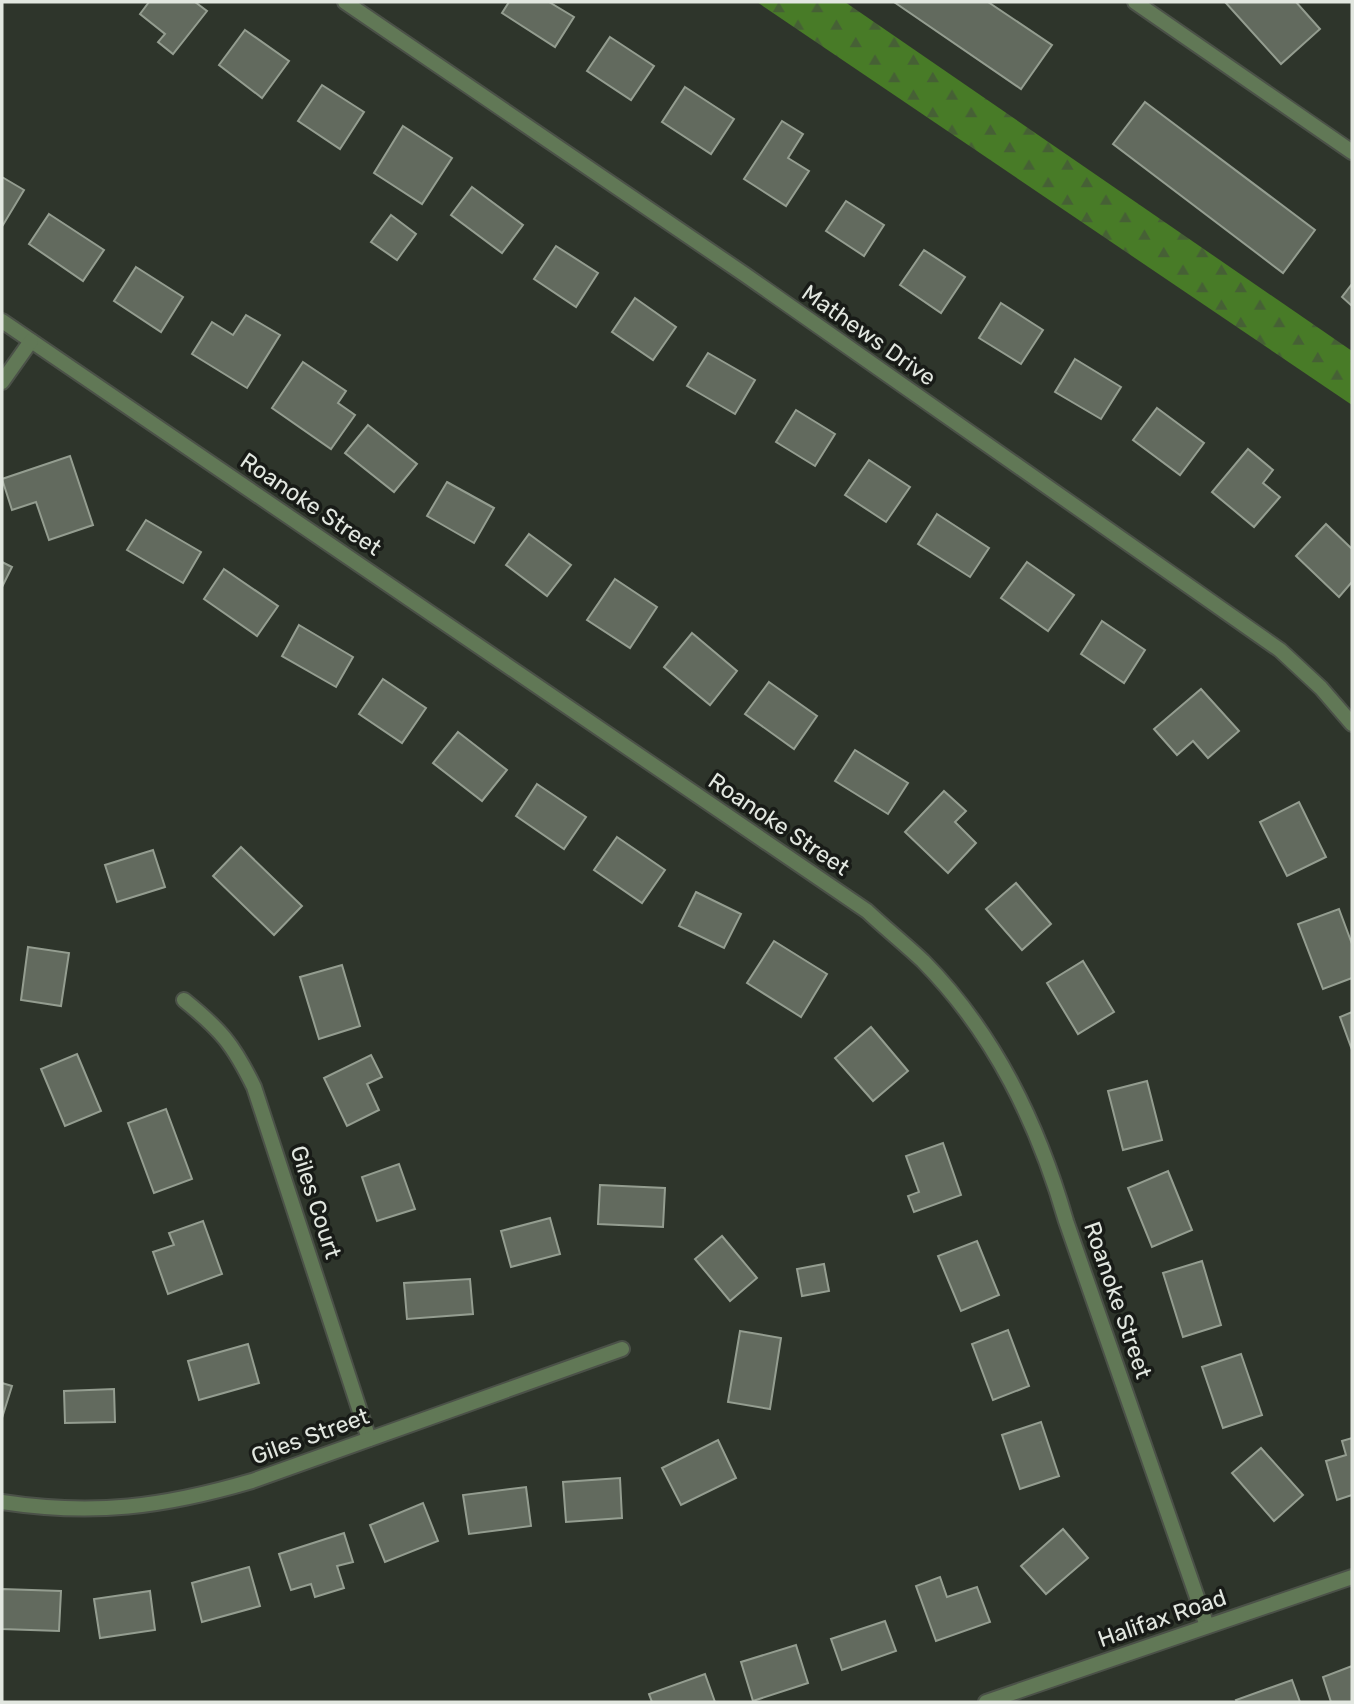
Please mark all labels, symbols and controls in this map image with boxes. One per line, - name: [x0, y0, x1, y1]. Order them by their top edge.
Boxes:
- street label: Mathews Drive: [797, 278, 941, 392]
- street label: Roanoke Street: [235, 446, 387, 562]
- street label: Roanoke Street: [703, 766, 855, 882]
- street label: Giles Court: [285, 1142, 347, 1262]
- street label: Roanoke Street: [1078, 1218, 1158, 1382]
- street label: Giles Street: [247, 1402, 373, 1470]
- street label: Halifax Road: [1094, 1583, 1230, 1653]

